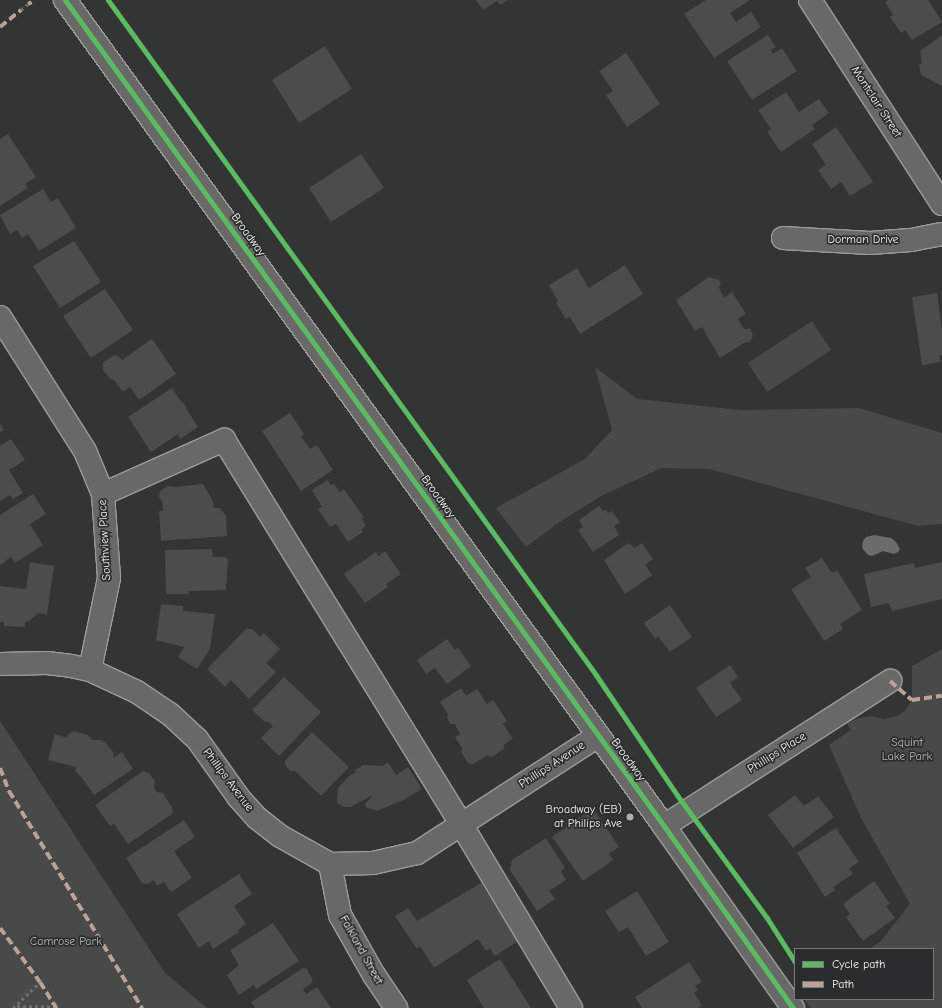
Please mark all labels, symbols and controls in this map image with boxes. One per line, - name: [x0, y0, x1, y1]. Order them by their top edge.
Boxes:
- street label: Montclair Street: [848, 64, 904, 140]
- street label: Broadway: [228, 211, 268, 259]
- street label: Dorman Drive: [827, 233, 899, 247]
- street label: Broadway: [418, 473, 458, 521]
- street label: Southview Place: [96, 499, 114, 581]
- street label: Phillips Place: [745, 729, 809, 777]
- street label: Broadway: [608, 736, 648, 784]
- park label: Squint Lake Park: [882, 736, 932, 764]
- street label: Phillips Avenue: [516, 738, 588, 792]
- street label: Phillips Avenue: [199, 745, 257, 815]
- place label: Broadway (EB) at Philips Ave: [546, 803, 622, 831]
- marker: Broadway (EB) at Philips Ave: [625, 812, 635, 822]
- street label: Falkland Street: [336, 913, 386, 987]
- park label: Camrose Park: [30, 935, 102, 949]
- legend: [794, 948, 934, 1000]
- text: Cycle path: [832, 957, 885, 971]
- text: Path: [832, 977, 854, 991]

